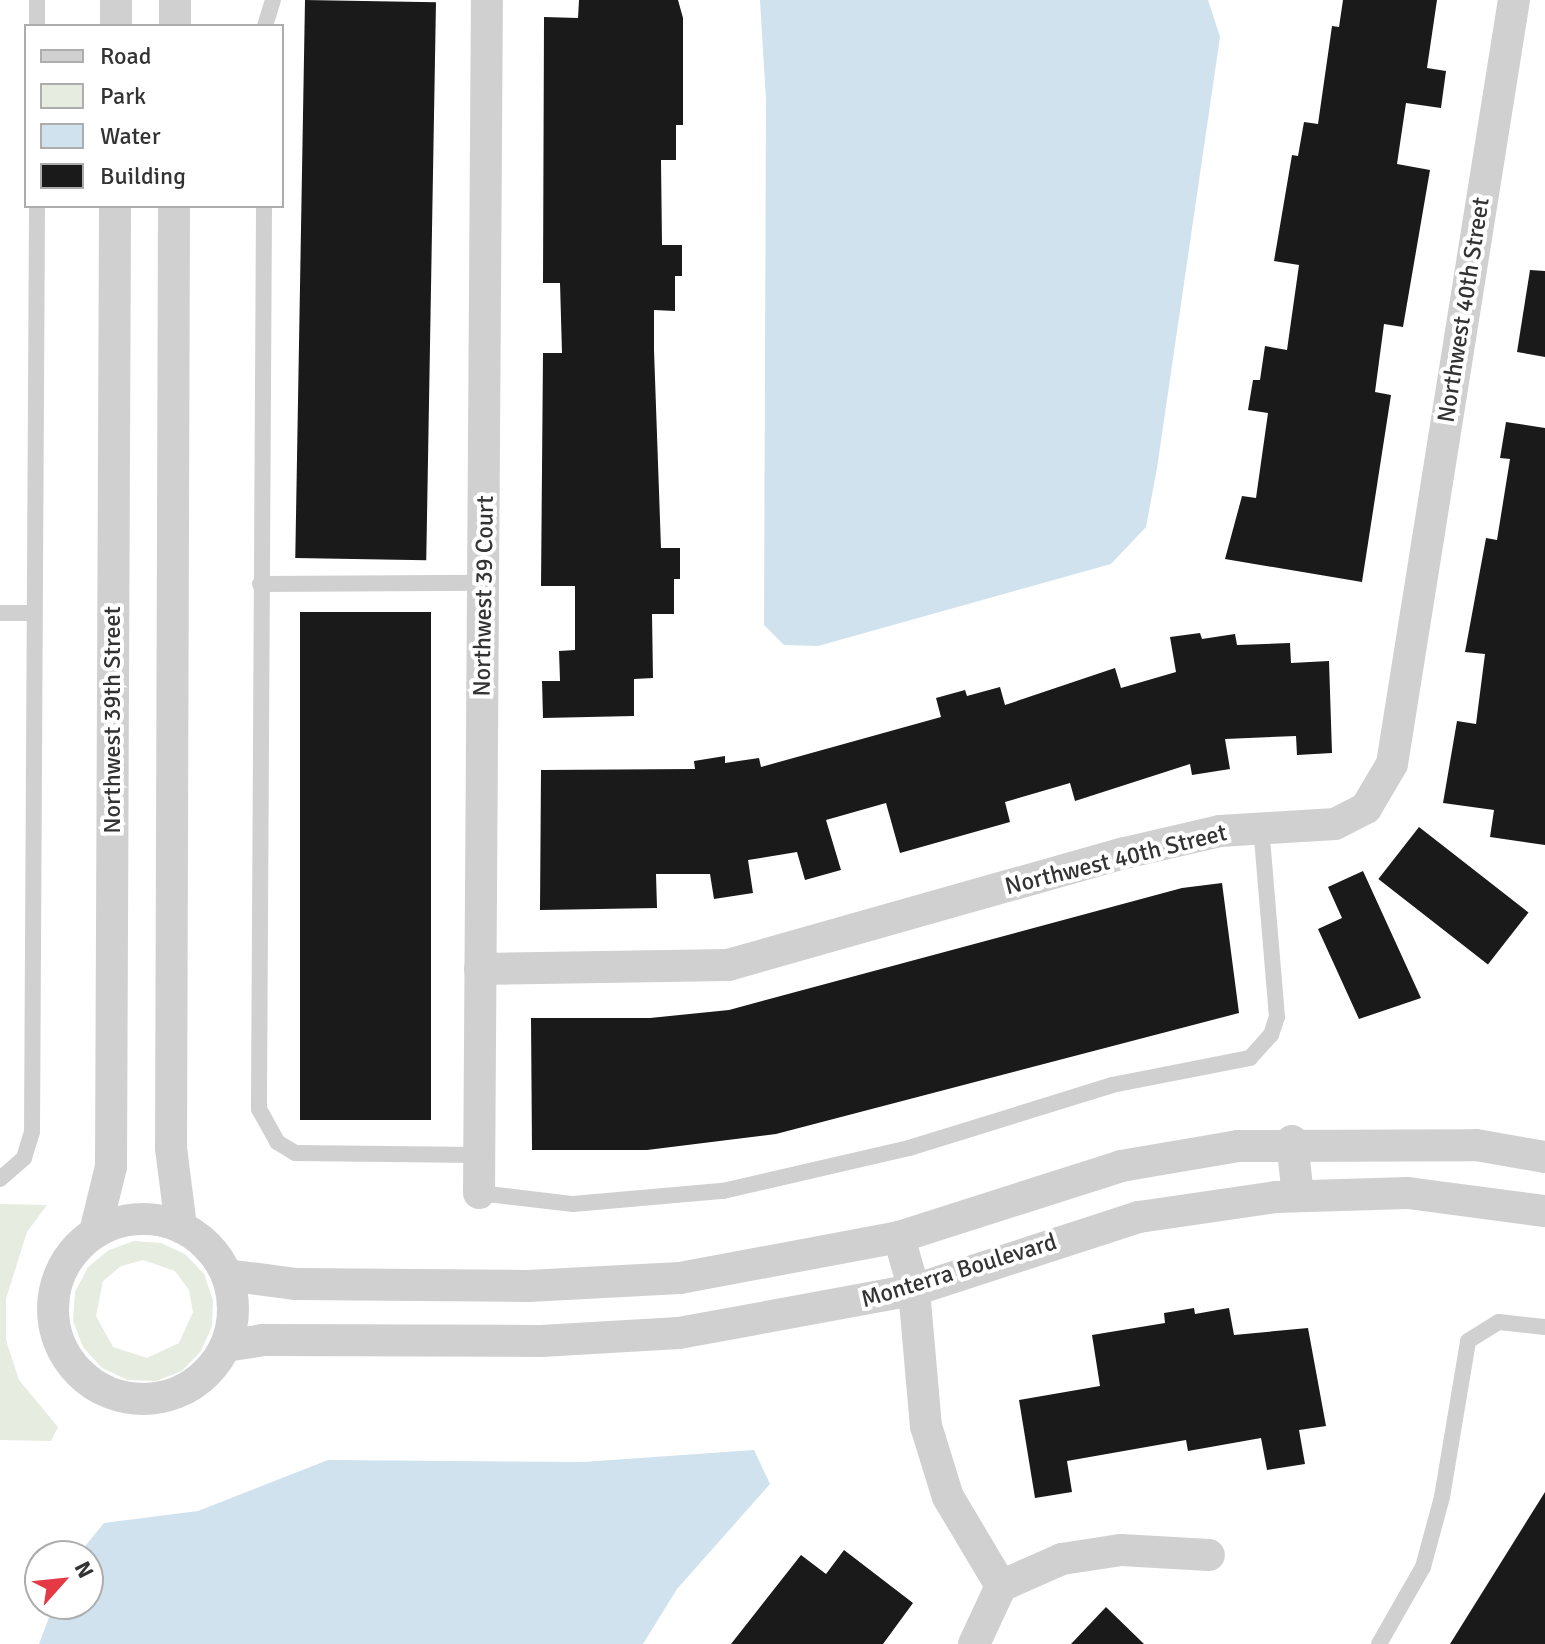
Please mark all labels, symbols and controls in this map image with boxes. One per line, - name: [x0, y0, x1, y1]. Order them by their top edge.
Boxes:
- legend: [24, 24, 284, 208]
- text: Road: [100, 41, 151, 71]
- text: Park: [100, 81, 146, 111]
- text: Water: [100, 121, 160, 151]
- text: Building: [100, 161, 186, 191]
- street label: Northwest 40th Street: [1432, 195, 1496, 425]
- street label: Northwest 39 Court: [468, 495, 500, 697]
- street label: Northwest 39th Street: [99, 606, 127, 834]
- street label: Northwest 40th Street: [1002, 818, 1230, 902]
- street label: Monterra Boulevard: [858, 1228, 1060, 1314]
- north arrow: [24, 1540, 104, 1620]
- text: N: [69, 1557, 100, 1583]

